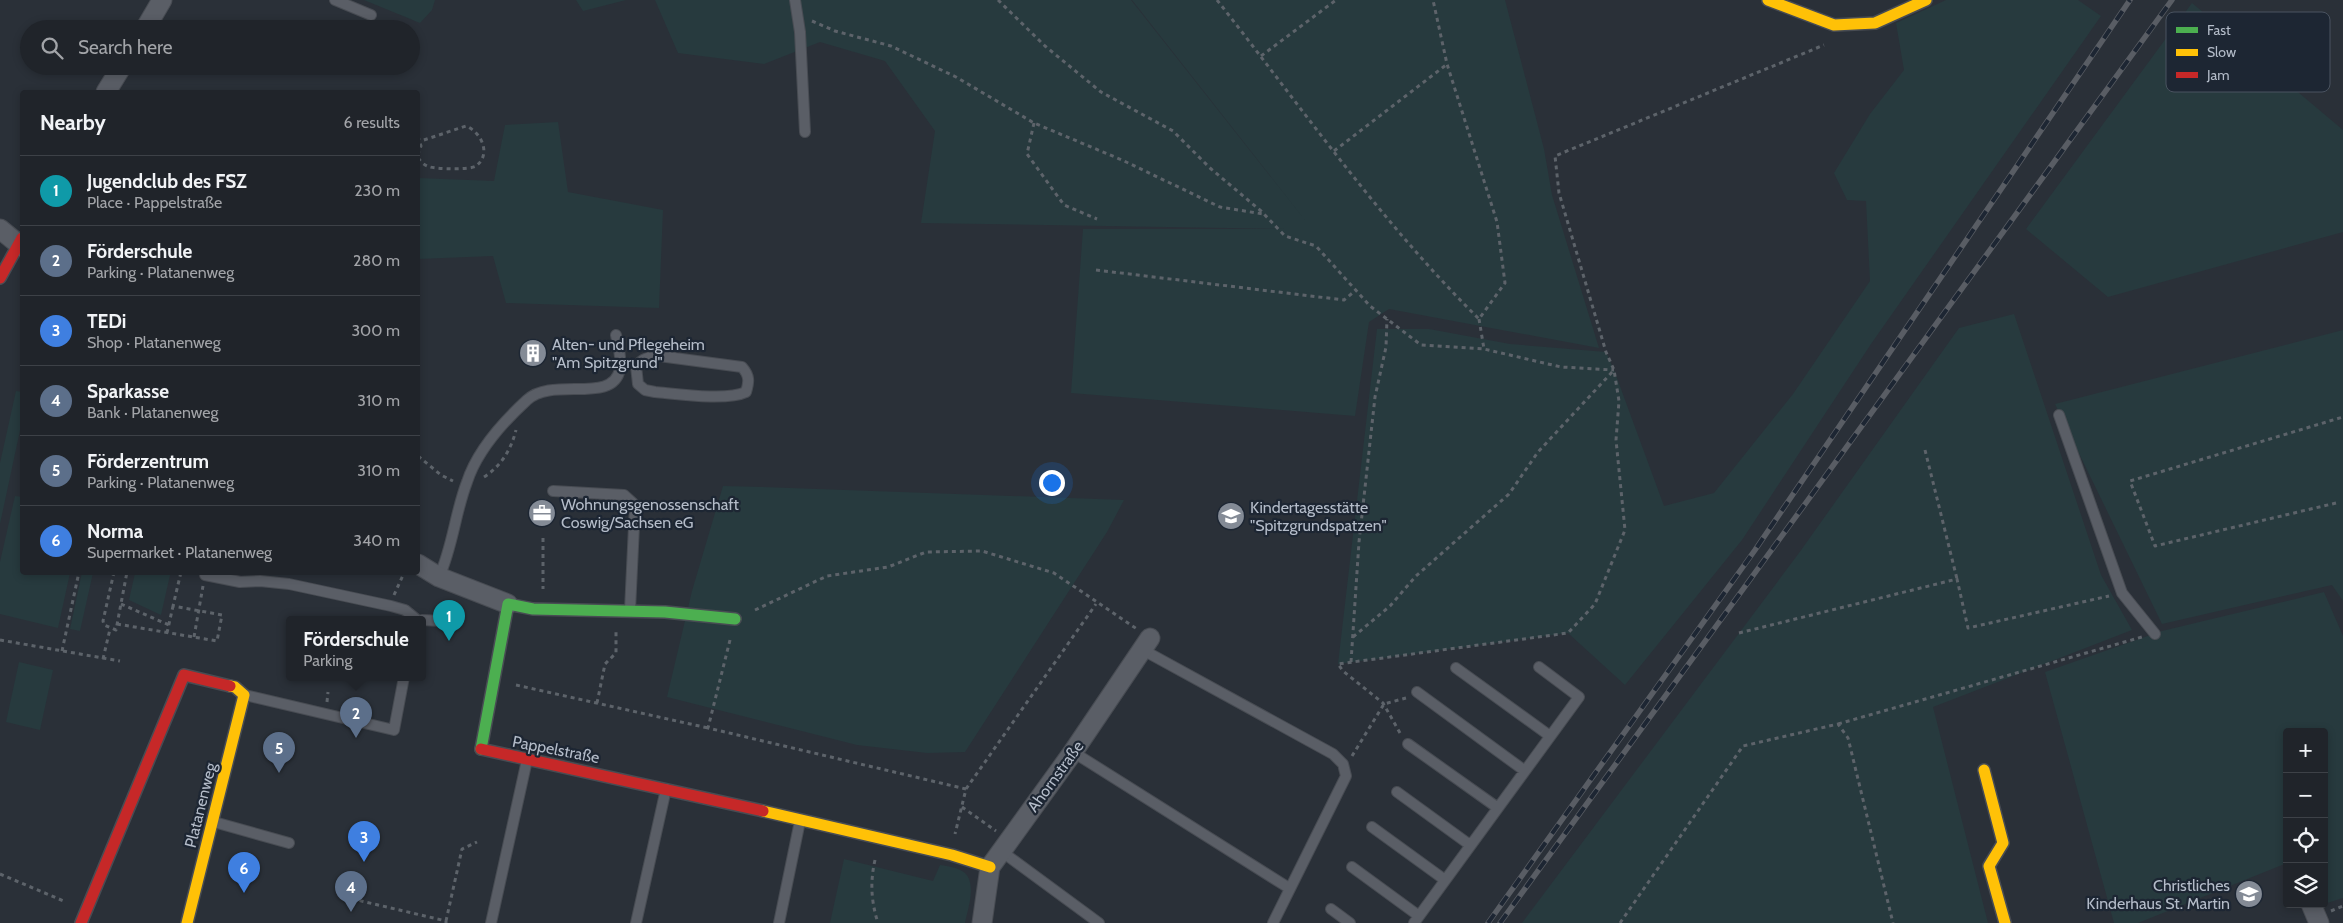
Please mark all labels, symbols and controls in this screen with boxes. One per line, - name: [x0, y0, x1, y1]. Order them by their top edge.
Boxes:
- legend: [2166, 12, 2330, 92]
- search box: [20, 20, 420, 75]
- text: Fast: [2207, 21, 2231, 39]
- icon: search: [38, 34, 66, 62]
- text: Search here: [78, 36, 172, 59]
- text: Slow: [2207, 43, 2236, 61]
- text: Jam: [2206, 66, 2229, 84]
- text: Nearby: [40, 110, 106, 135]
- text: 6 results: [344, 113, 400, 132]
- text: Jugendclub des FSZ: [87, 170, 247, 193]
- text: 1: [53, 181, 59, 200]
- text: 230 m: [354, 181, 400, 200]
- text: Place · Pappelstraße: [87, 193, 222, 212]
- text: Förderschule: [87, 240, 192, 263]
- text: 2: [52, 251, 60, 270]
- text: 280 m: [353, 251, 400, 270]
- text: Parking · Platanenweg: [87, 263, 234, 282]
- text: TEDi: [87, 310, 126, 333]
- text: 3: [52, 321, 60, 340]
- text: 300 m: [351, 321, 400, 340]
- text: Shop · Platanenweg: [87, 333, 221, 352]
- place label: Alten- und Pflegeheim "Am Spitzgrund": [552, 335, 705, 372]
- building icon: Alten- und Pflegeheim "Am Spitzgrund": [518, 338, 548, 368]
- text: Sparkasse: [87, 380, 169, 403]
- text: 4: [51, 391, 61, 410]
- text: 310 m: [357, 391, 400, 410]
- text: Bank · Platanenweg: [87, 403, 218, 422]
- text: Förderzentrum: [87, 450, 209, 473]
- text: 5: [52, 461, 60, 480]
- text: 310 m: [357, 461, 400, 480]
- your location: [1039, 470, 1065, 496]
- text: Parking · Platanenweg: [87, 473, 234, 492]
- place label: Wohnungsgenossenschaft Coswig/Sachsen eG: [561, 495, 740, 532]
- office icon: Wohnungsgenossenschaft Coswig/Sachsen eG: [527, 498, 557, 528]
- place label: Kindertagesstätte "Spitzgrundspatzen": [1250, 498, 1387, 535]
- school or university icon: Kindertagesstätte "Spitzgrundspatzen": [1216, 501, 1246, 531]
- text: Norma: [87, 520, 143, 543]
- text: 6: [52, 531, 61, 550]
- text: 340 m: [353, 531, 400, 550]
- text: Supermarket · Platanenweg: [87, 543, 272, 562]
- pin: 1: [433, 600, 465, 641]
- popup: [286, 616, 426, 681]
- text: Förderschule: [303, 628, 409, 651]
- text: Parking: [303, 651, 352, 670]
- pin: 2: [340, 697, 372, 738]
- map controls: [2283, 728, 2328, 908]
- button: +: [2283, 728, 2328, 773]
- pin: 5: [263, 732, 295, 773]
- street label: Pappelstraße: [511, 732, 601, 767]
- street label: Ahornstraße: [1023, 737, 1088, 816]
- street label: Platanenweg: [181, 760, 220, 850]
- button: −: [2283, 773, 2328, 818]
- button: locate: [2283, 818, 2328, 863]
- pin: 3: [348, 821, 380, 862]
- pin: 6: [228, 852, 260, 893]
- button: layers: [2283, 863, 2328, 908]
- pin: 4: [335, 871, 367, 912]
- place label: Christliches Kinderhaus St. Martin: [2086, 876, 2230, 913]
- school or university icon: Christliches Kinderhaus St. Martin: [2234, 879, 2264, 909]

